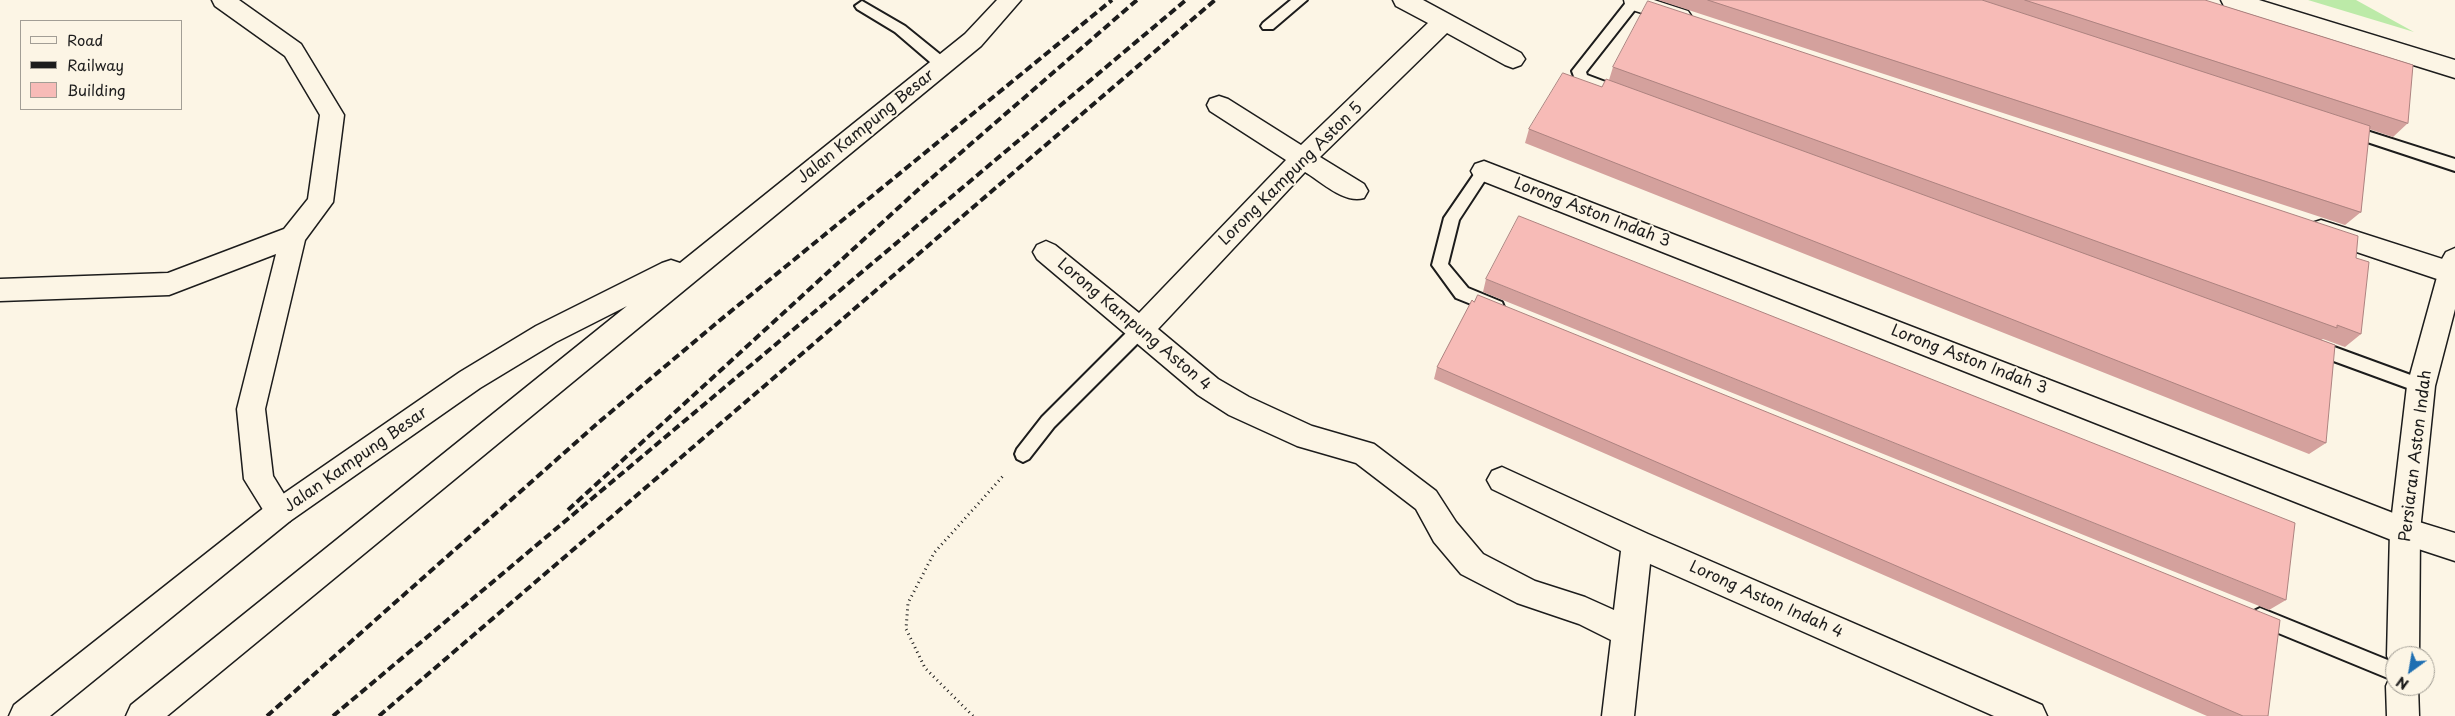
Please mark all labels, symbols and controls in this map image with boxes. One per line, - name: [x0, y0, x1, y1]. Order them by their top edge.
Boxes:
- legend: [20, 20, 182, 110]
- text: Road: [67, 28, 103, 51]
- text: Railway: [67, 53, 124, 76]
- street label: Jalan Kampung Besar: [794, 66, 938, 188]
- text: Building: [67, 78, 126, 101]
- street label: Lorong Kampung Aston 5: [1215, 98, 1367, 250]
- street label: Lorong Aston Indah 3: [1511, 174, 1673, 252]
- street label: Lorong Kampung Aston 4: [1053, 255, 1215, 395]
- street label: Lorong Aston Indah 3: [1888, 321, 2050, 399]
- street label: Persiaran Aston Indah: [2396, 369, 2436, 543]
- street label: Jalan Kampung Besar: [281, 403, 431, 517]
- street label: Lorong Aston Indah 4: [1686, 557, 1846, 643]
- north arrow: [2385, 646, 2435, 696]
- text: N: [2392, 671, 2413, 695]

